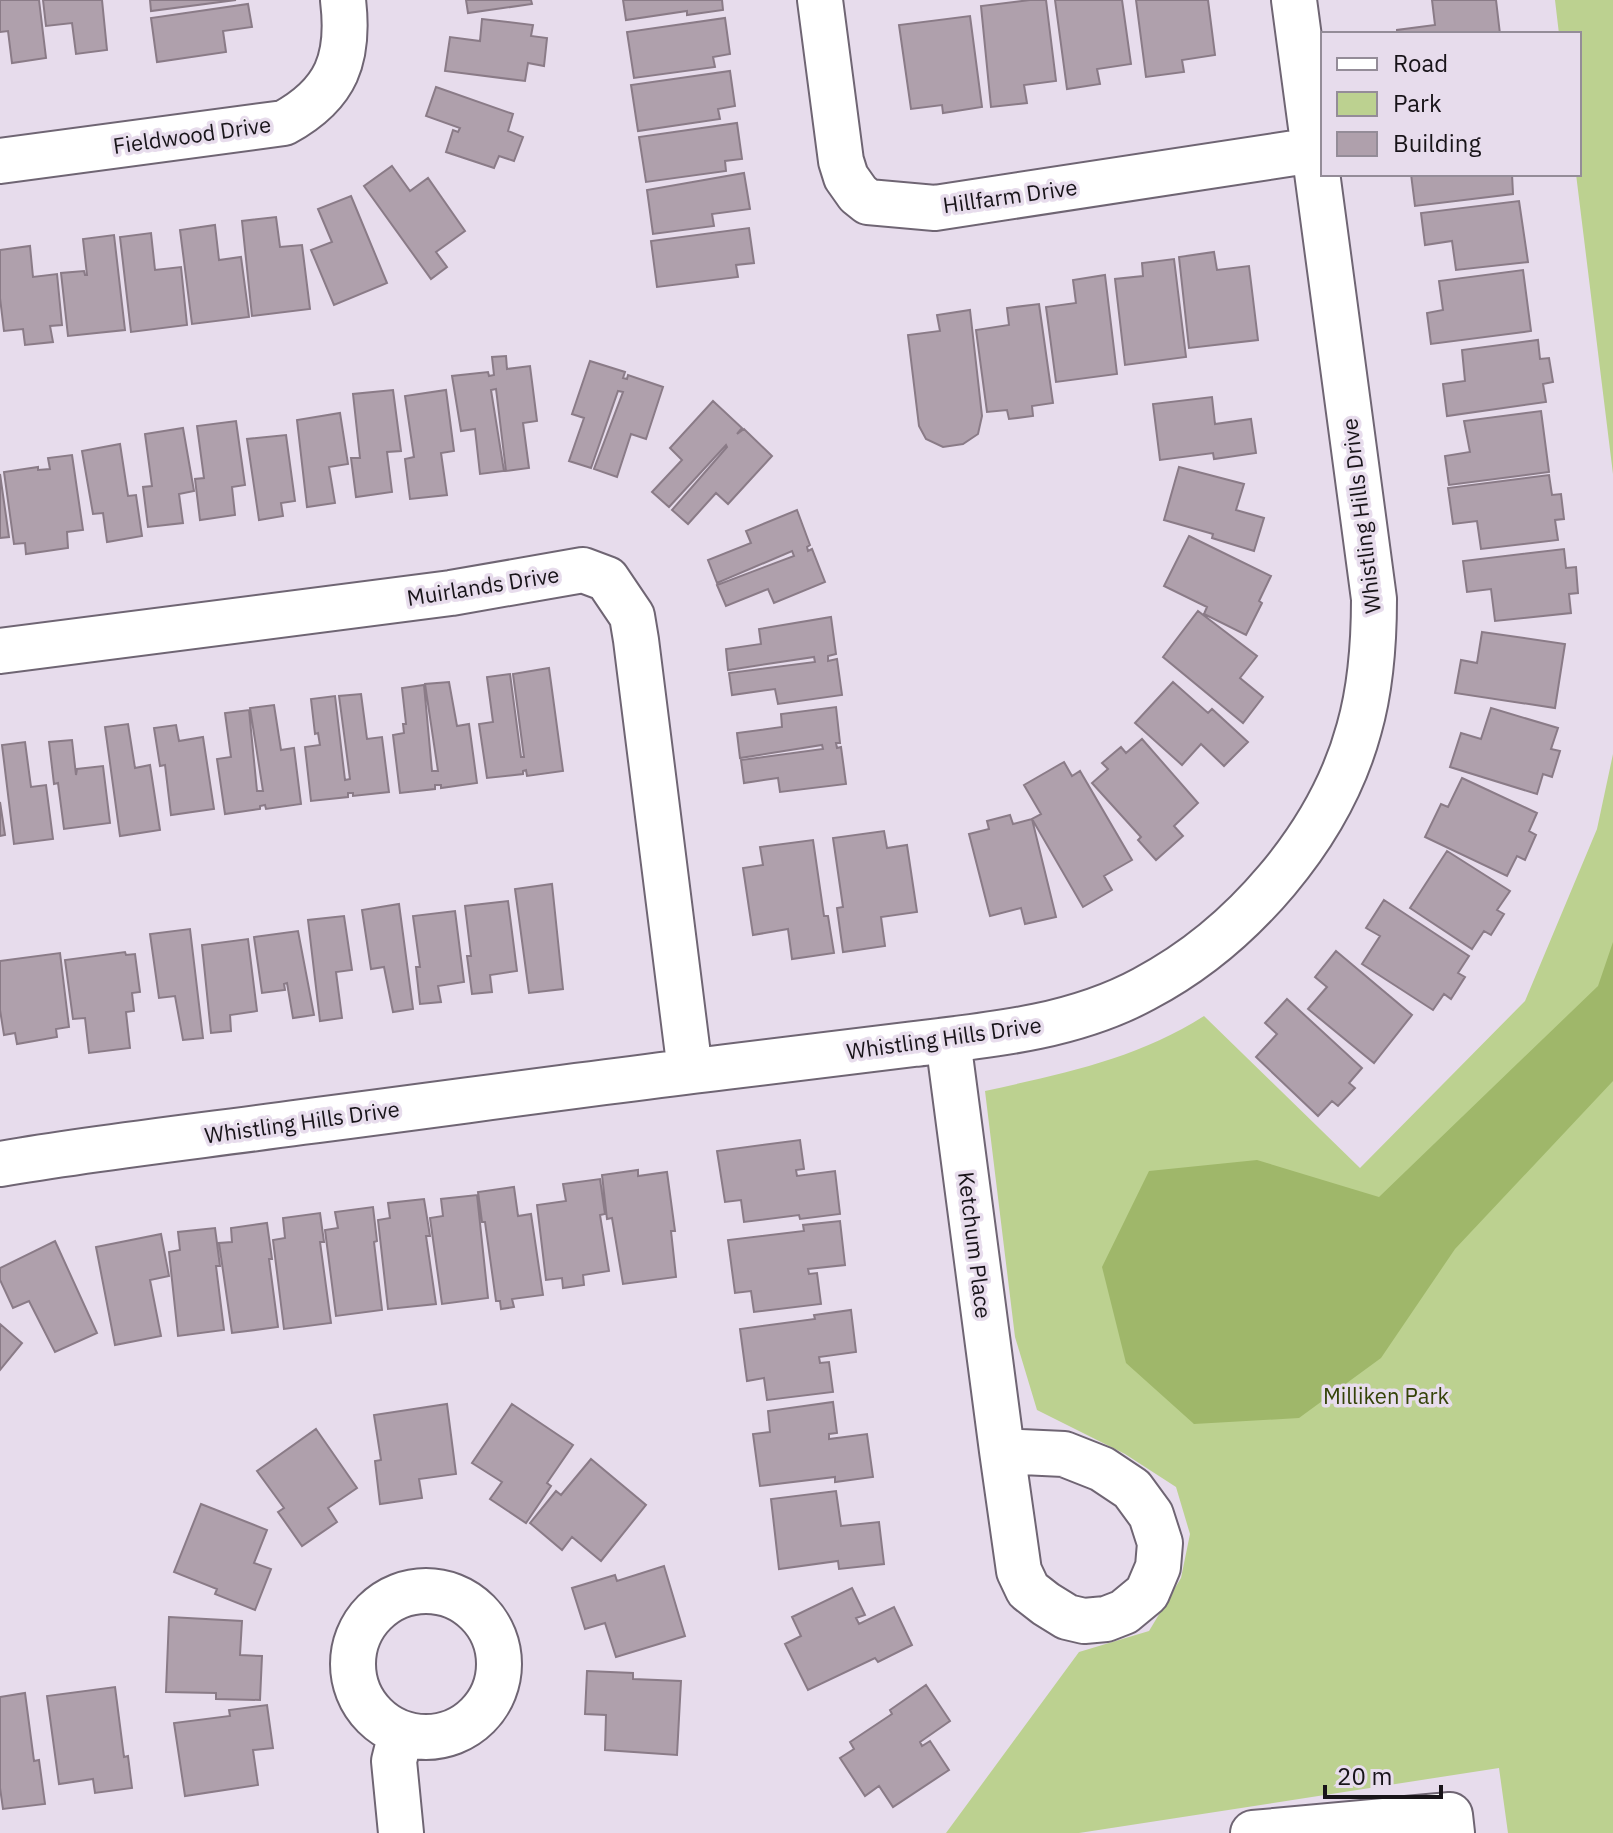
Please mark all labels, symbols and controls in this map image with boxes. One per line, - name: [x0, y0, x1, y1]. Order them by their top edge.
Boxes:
- legend: [1321, 32, 1581, 176]
- text: Road: [1393, 47, 1448, 79]
- text: Park: [1393, 87, 1442, 119]
- street label: Fieldwood Drive: [111, 109, 273, 160]
- text: Building: [1393, 127, 1481, 159]
- street label: Hillfarm Drive: [941, 172, 1079, 219]
- street label: Whistling Hills Drive: [1334, 417, 1387, 615]
- street label: Muirlands Drive: [405, 559, 561, 612]
- street label: Whistling Hills Drive: [845, 1009, 1043, 1066]
- street label: Whistling Hills Drive: [203, 1093, 401, 1150]
- street label: Ketchum Place: [952, 1170, 999, 1320]
- park label: Milliken Park: [1323, 1381, 1450, 1410]
- scale bar: [1325, 1749, 1441, 1799]
- text: 20 m: [1337, 1760, 1392, 1792]

